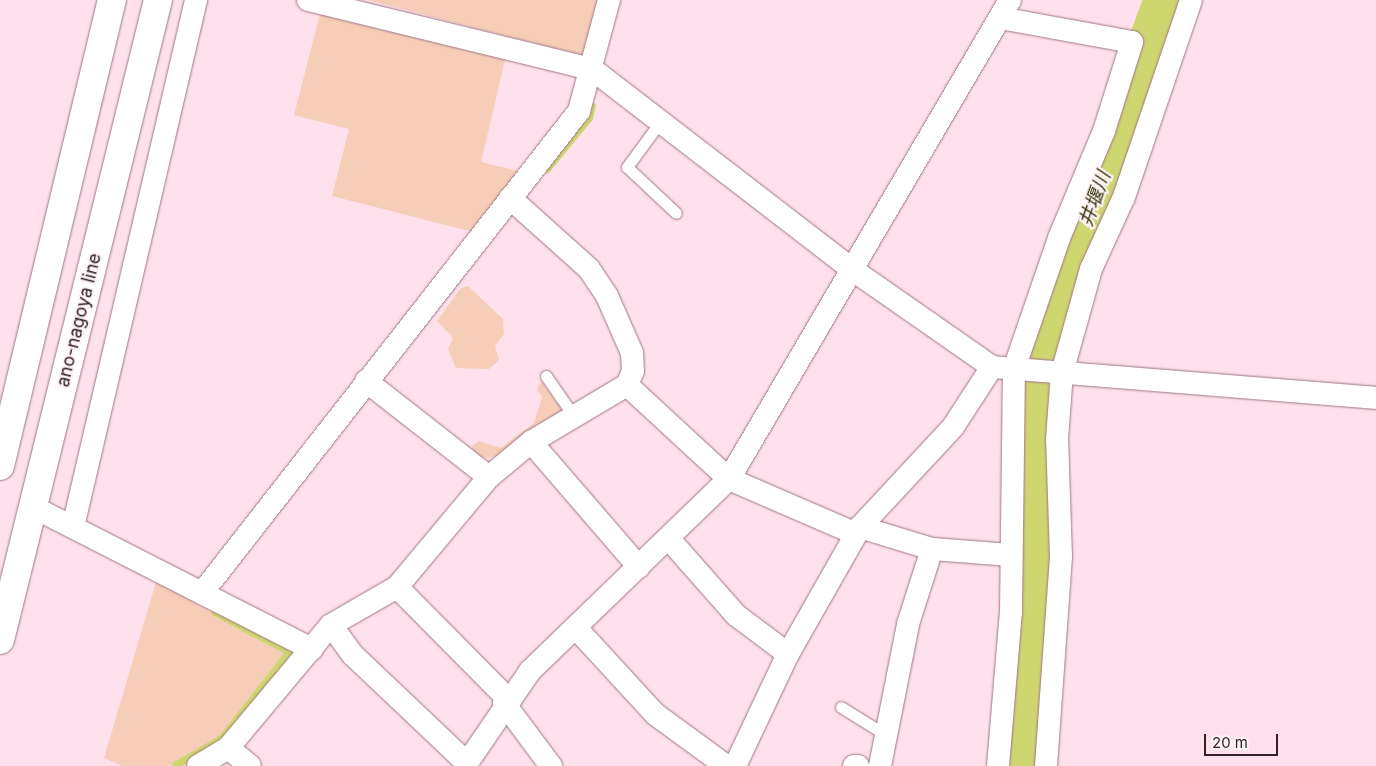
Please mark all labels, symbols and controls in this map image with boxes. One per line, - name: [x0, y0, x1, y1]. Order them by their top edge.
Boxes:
- water label: 井堰川: [1075, 168, 1115, 230]
- street label: ano-nagoya line: [52, 251, 106, 389]
- scale bar: [1206, 724, 1280, 756]
- text: 20 m: [1212, 733, 1248, 752]

